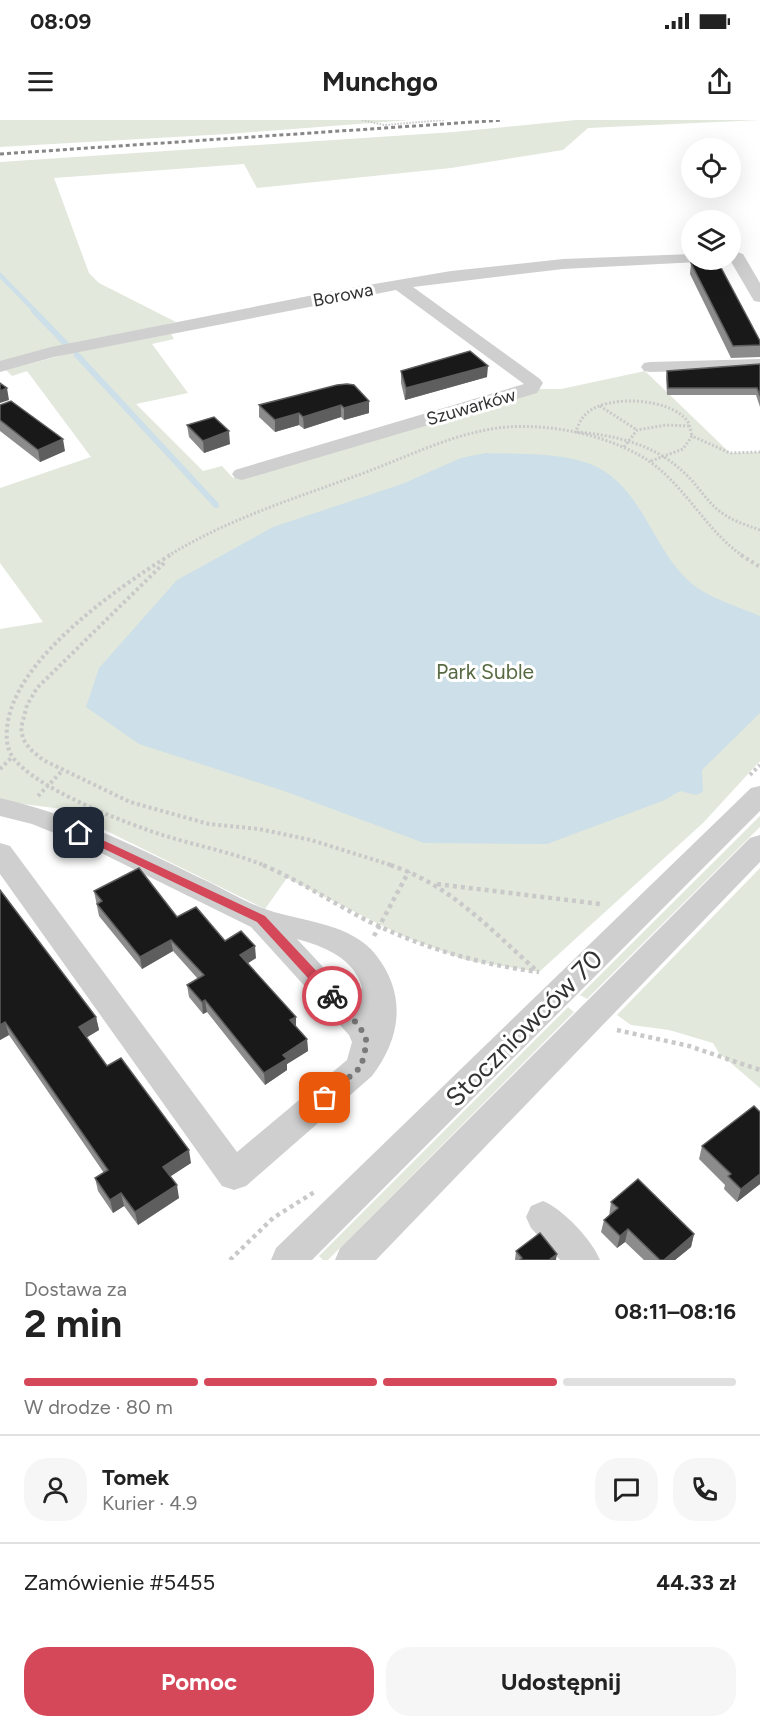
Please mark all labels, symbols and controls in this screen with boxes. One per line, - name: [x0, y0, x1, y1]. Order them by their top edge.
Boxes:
- text: 08:09: [30, 8, 91, 35]
- icon: menu: [24, 65, 57, 98]
- text: Munchgo: [322, 65, 438, 98]
- icon: share: [703, 65, 736, 98]
- map controls: [681, 138, 741, 270]
- button: locate: [681, 138, 741, 198]
- button: layers: [681, 210, 741, 270]
- street label: Borowa: [311, 278, 375, 312]
- street label: Szuwarków: [424, 384, 518, 430]
- park label: Park Suble: [436, 659, 534, 684]
- pin: [53, 807, 104, 858]
- icon: home: [62, 816, 95, 849]
- street label: Stoczniowców 70: [439, 943, 609, 1113]
- courier: [302, 966, 362, 1026]
- icon: bike: [316, 980, 349, 1013]
- pin: [299, 1072, 350, 1123]
- icon: bag: [308, 1081, 341, 1114]
- text: Dostawa za: [24, 1277, 127, 1301]
- text: 08:11–08:16: [615, 1298, 736, 1325]
- text: 2 min: [24, 1300, 122, 1347]
- text: W drodze · 80 m: [24, 1395, 173, 1419]
- button: person: [24, 1458, 87, 1521]
- button: chat: [595, 1458, 658, 1521]
- button: phone: [673, 1458, 736, 1521]
- text: Tomek: [102, 1464, 169, 1491]
- text: Kurier · 4.9: [102, 1491, 197, 1515]
- text: Zamówienie #5455: [24, 1569, 215, 1596]
- text: 44.33 zł: [656, 1569, 736, 1596]
- button: Pomoc: [24, 1647, 374, 1716]
- button: Udostępnij: [386, 1647, 736, 1716]

